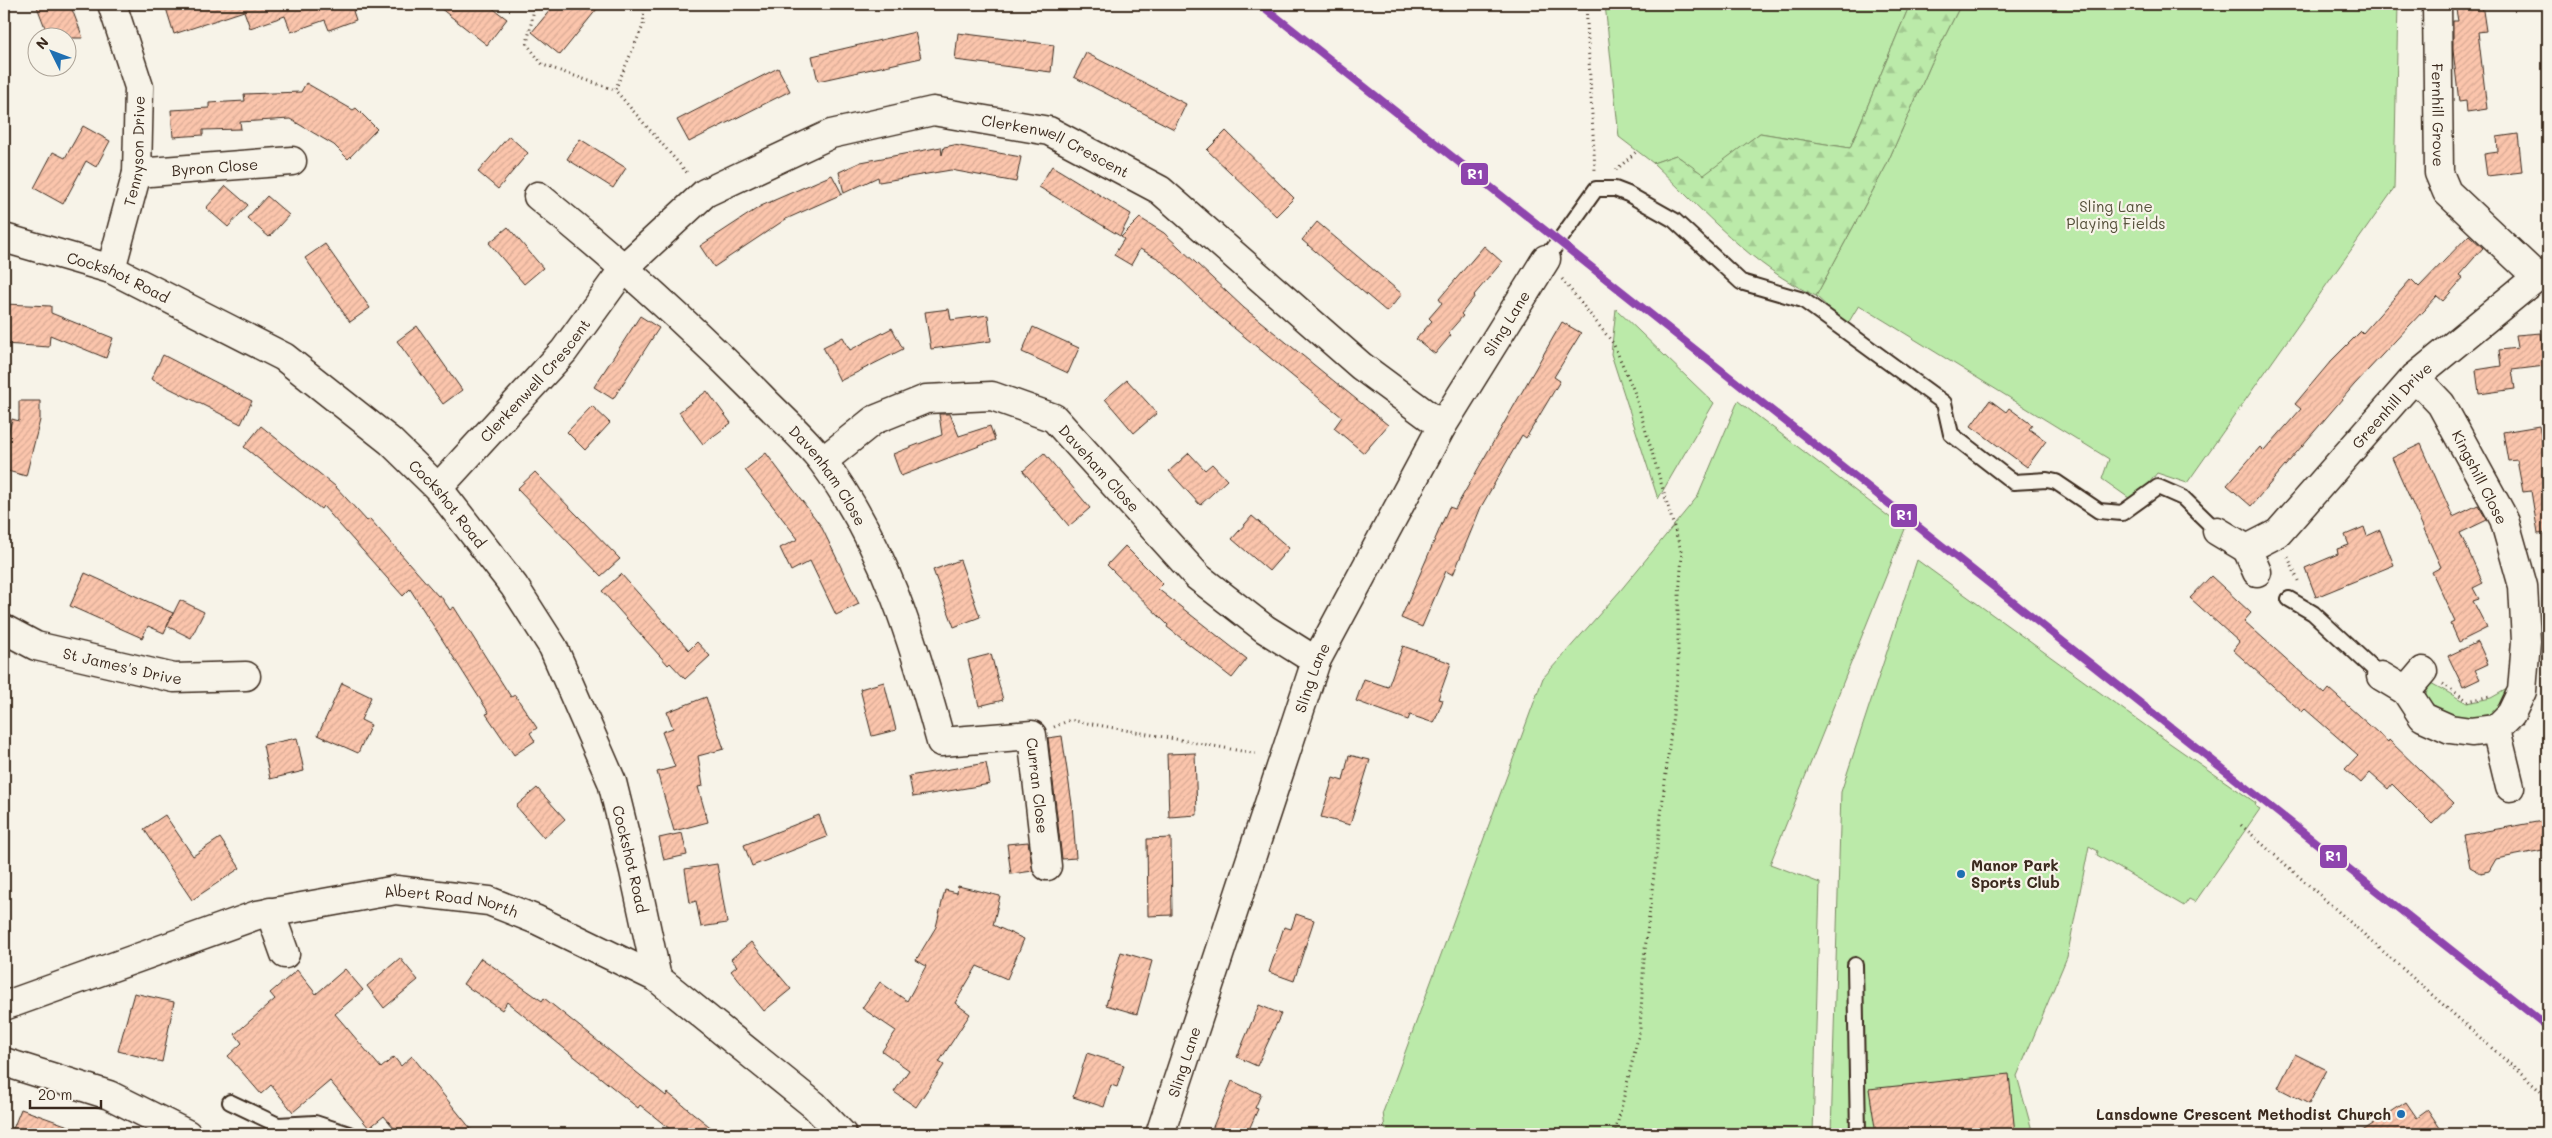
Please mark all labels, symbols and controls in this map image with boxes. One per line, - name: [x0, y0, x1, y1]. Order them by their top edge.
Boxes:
- north arrow: [28, 28, 78, 78]
- text: N: [31, 33, 53, 53]
- street label: Fernhill Grove: [2428, 63, 2449, 167]
- street label: Tennyson Drive: [118, 96, 149, 208]
- street label: Clerkenwell Crescent: [980, 110, 1133, 182]
- street label: Byron Close: [171, 154, 259, 180]
- line badge: R1: [1460, 162, 1489, 186]
- text: R1: [1467, 164, 1483, 183]
- park label: Sling Lane Playing Fields: [2066, 196, 2166, 233]
- street label: Cockshot Road: [65, 247, 173, 307]
- street label: Sling Lane: [1478, 287, 1534, 360]
- street label: Clerkenwell Crescent: [475, 314, 594, 446]
- street label: Greenhill Drive: [2347, 357, 2436, 453]
- street label: Daveham Close: [1055, 420, 1144, 516]
- street label: Davenham Close: [785, 421, 871, 529]
- street label: Kingshill Close: [2448, 426, 2512, 528]
- street label: Cockshot Road: [405, 455, 491, 552]
- line badge: R1: [1890, 503, 1918, 528]
- text: R1: [1896, 505, 1912, 524]
- street label: Sling Lane: [1290, 639, 1334, 715]
- street label: St James's Drive: [61, 643, 182, 688]
- street label: Curran Close: [1022, 736, 1053, 834]
- street label: Cockshot Road: [608, 803, 653, 915]
- line badge: R1: [2319, 844, 2348, 869]
- text: R1: [2325, 846, 2341, 865]
- place label: Manor Park Sports Club: [1971, 855, 2060, 892]
- marker: Manor Park Sports Club: [1955, 868, 1967, 880]
- street label: Albert Road North: [382, 880, 521, 922]
- street label: Sling Lane: [1163, 1024, 1205, 1100]
- scale bar: [30, 1078, 101, 1110]
- text: 20 m: [38, 1084, 72, 1104]
- place label: Lansdowne Crescent Methodist Church: [2096, 1104, 2391, 1124]
- marker: Lansdowne Crescent Methodist Church: [2395, 1108, 2407, 1120]

